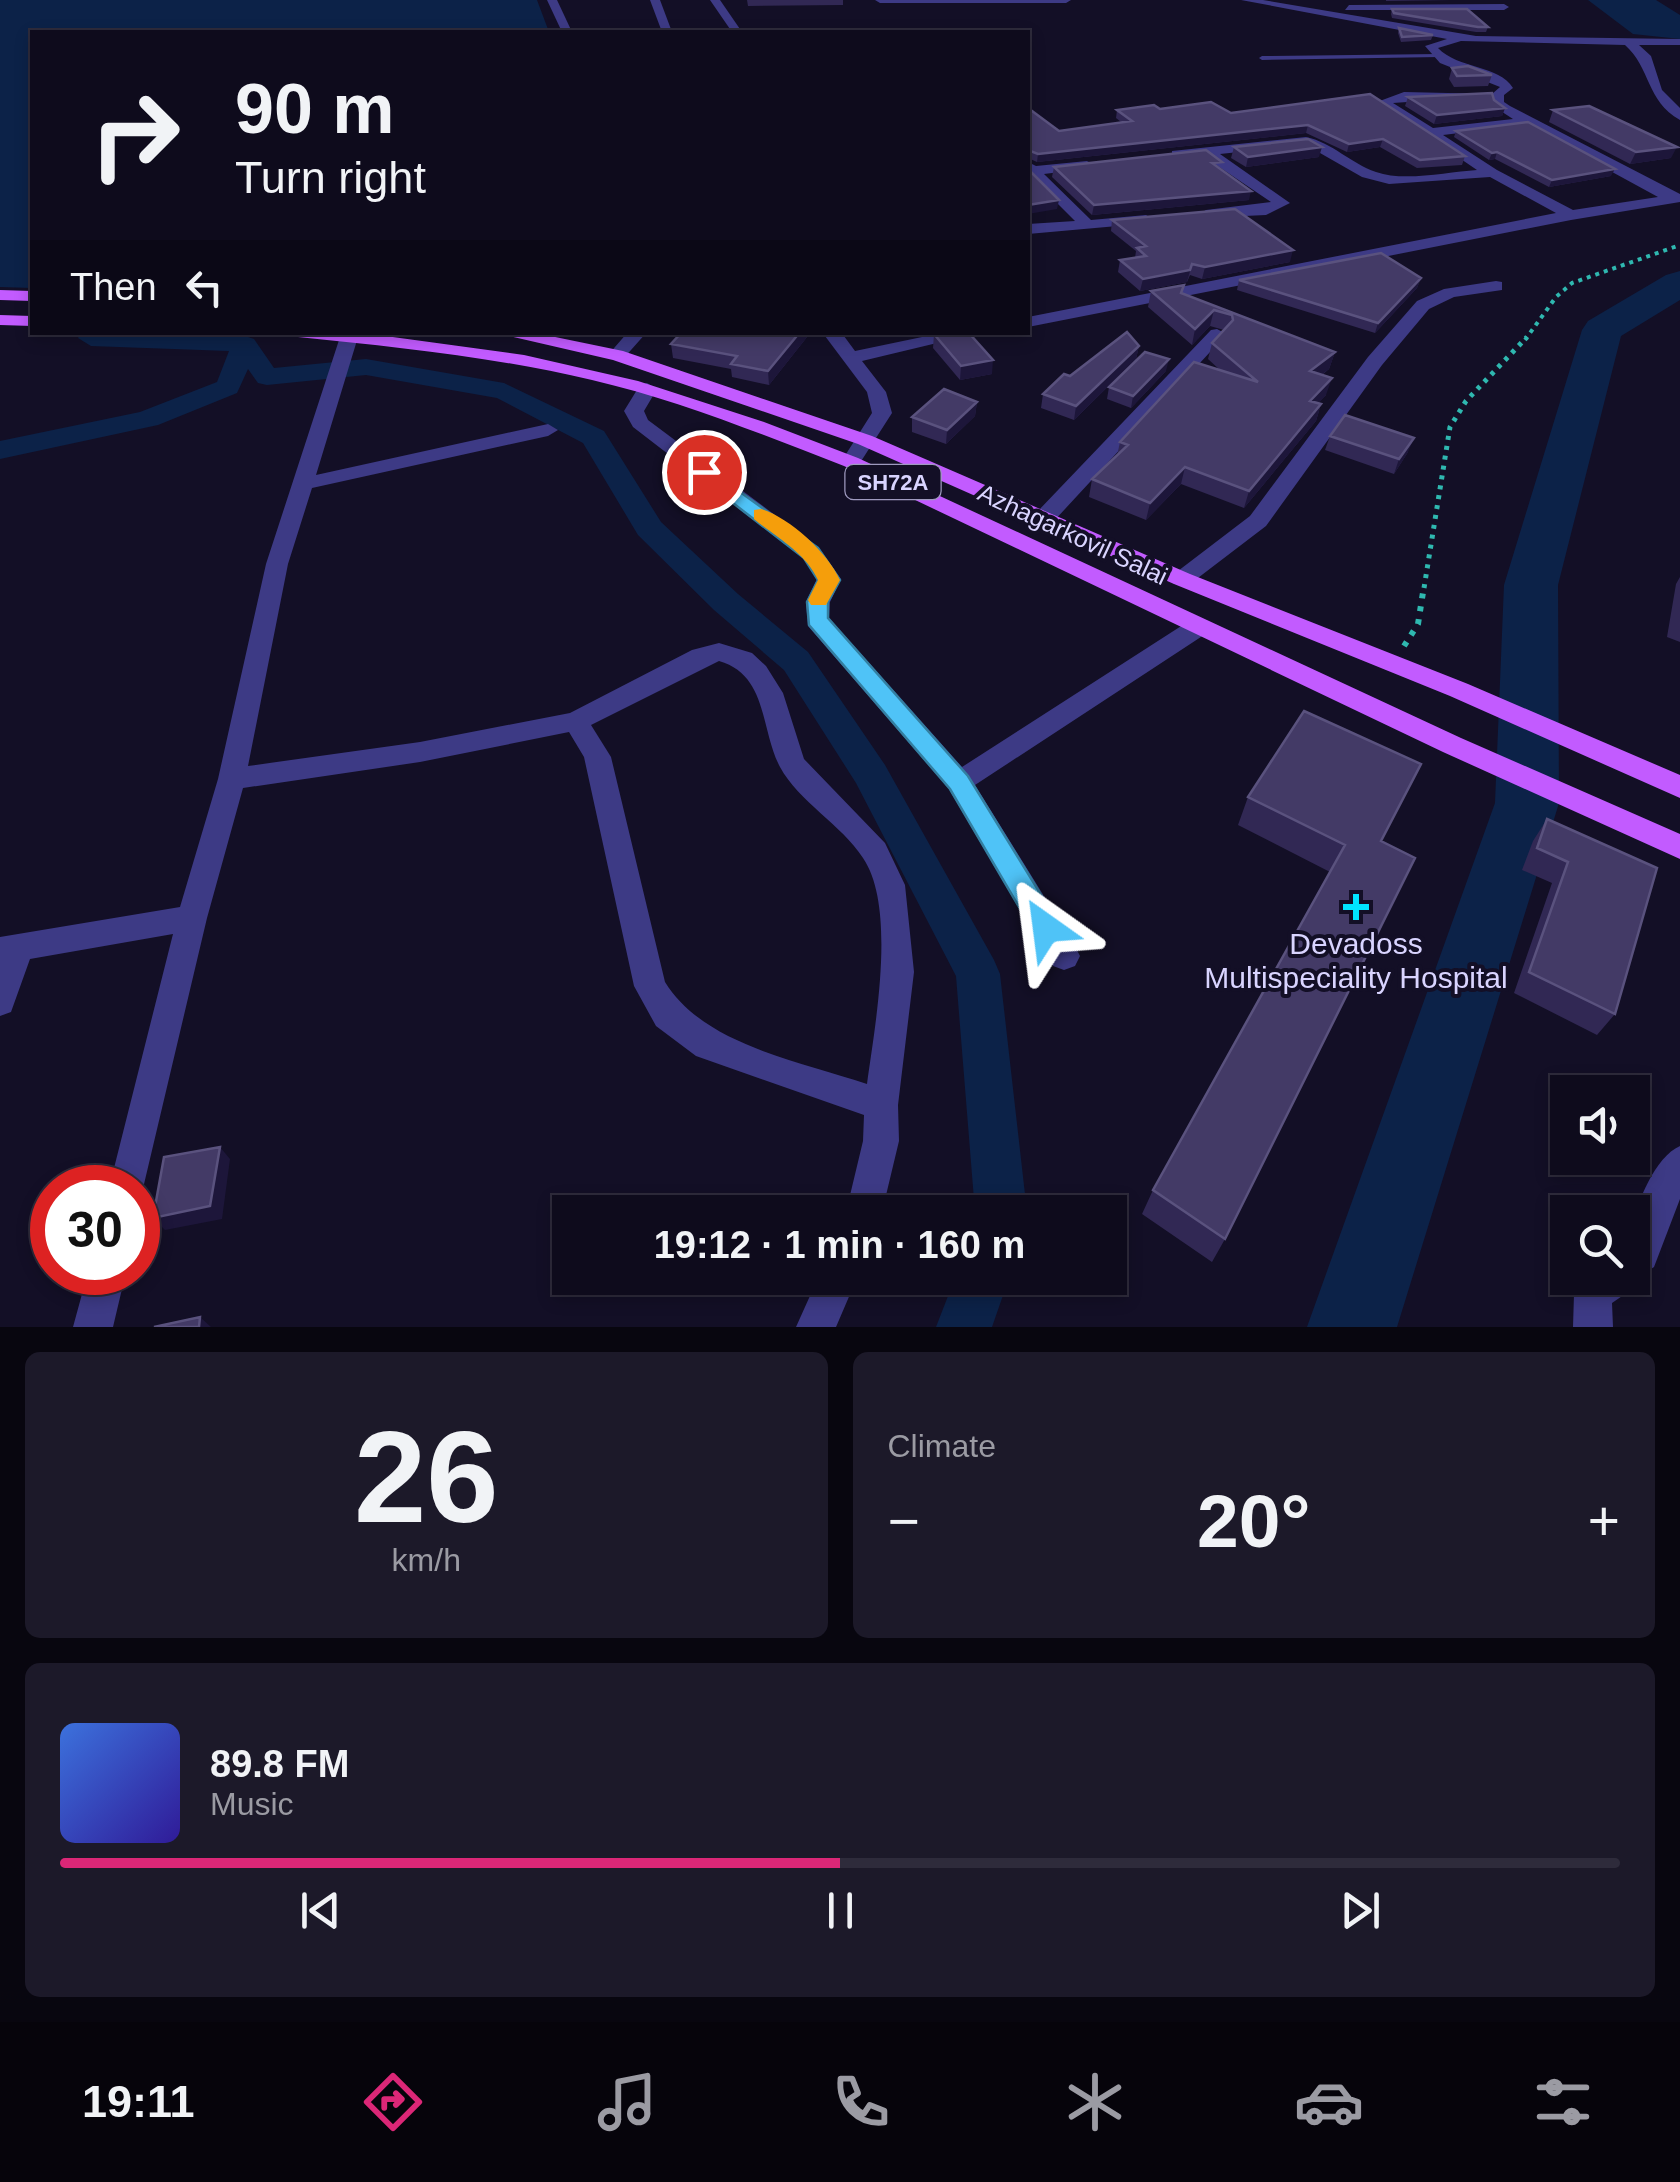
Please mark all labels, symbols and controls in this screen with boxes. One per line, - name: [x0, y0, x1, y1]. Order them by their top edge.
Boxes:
- icon: right: [70, 70, 200, 200]
- text: 90 m: [235, 70, 395, 148]
- text: Turn right: [235, 152, 426, 203]
- icon: left: [177, 260, 232, 315]
- text: Then: [70, 266, 157, 308]
- pin: [662, 430, 747, 515]
- icon: arrive: [677, 445, 732, 500]
- road number: SH72A: [846, 465, 940, 499]
- street label: Azhagarkovil Salai: [974, 478, 1172, 590]
- position arrow: [994, 876, 1098, 980]
- marker: Devadoss Multispeciality Hospital: [1343, 894, 1369, 920]
- place label: Devadoss Multispeciality Hospital: [1204, 927, 1508, 994]
- map controls: [1550, 1075, 1650, 1295]
- button: sound: [1550, 1075, 1650, 1175]
- speed limit sign: 30: [30, 1165, 160, 1295]
- button: search: [1550, 1195, 1650, 1295]
- text: 19:12 · 1 min · 160 m: [654, 1224, 1025, 1266]
- text: 26: [354, 1404, 499, 1550]
- text: Climate: [888, 1428, 996, 1464]
- text: 20°: [1197, 1479, 1310, 1563]
- text: −: [888, 1490, 920, 1552]
- text: +: [1588, 1490, 1620, 1552]
- text: km/h: [392, 1542, 461, 1578]
- text: 89.8 FM: [210, 1743, 349, 1785]
- text: Music: [210, 1786, 294, 1822]
- icon: previous: [293, 1883, 348, 1938]
- icon: pause: [813, 1883, 868, 1938]
- icon: next: [1333, 1883, 1388, 1938]
- icon: directions: [358, 2067, 428, 2137]
- icon: music: [592, 2067, 662, 2137]
- icon: phone: [826, 2067, 896, 2137]
- icon: climate: [1060, 2067, 1130, 2137]
- icon: car: [1294, 2067, 1364, 2137]
- icon: filters: [1528, 2067, 1598, 2137]
- text: 19:11: [82, 2076, 195, 2127]

